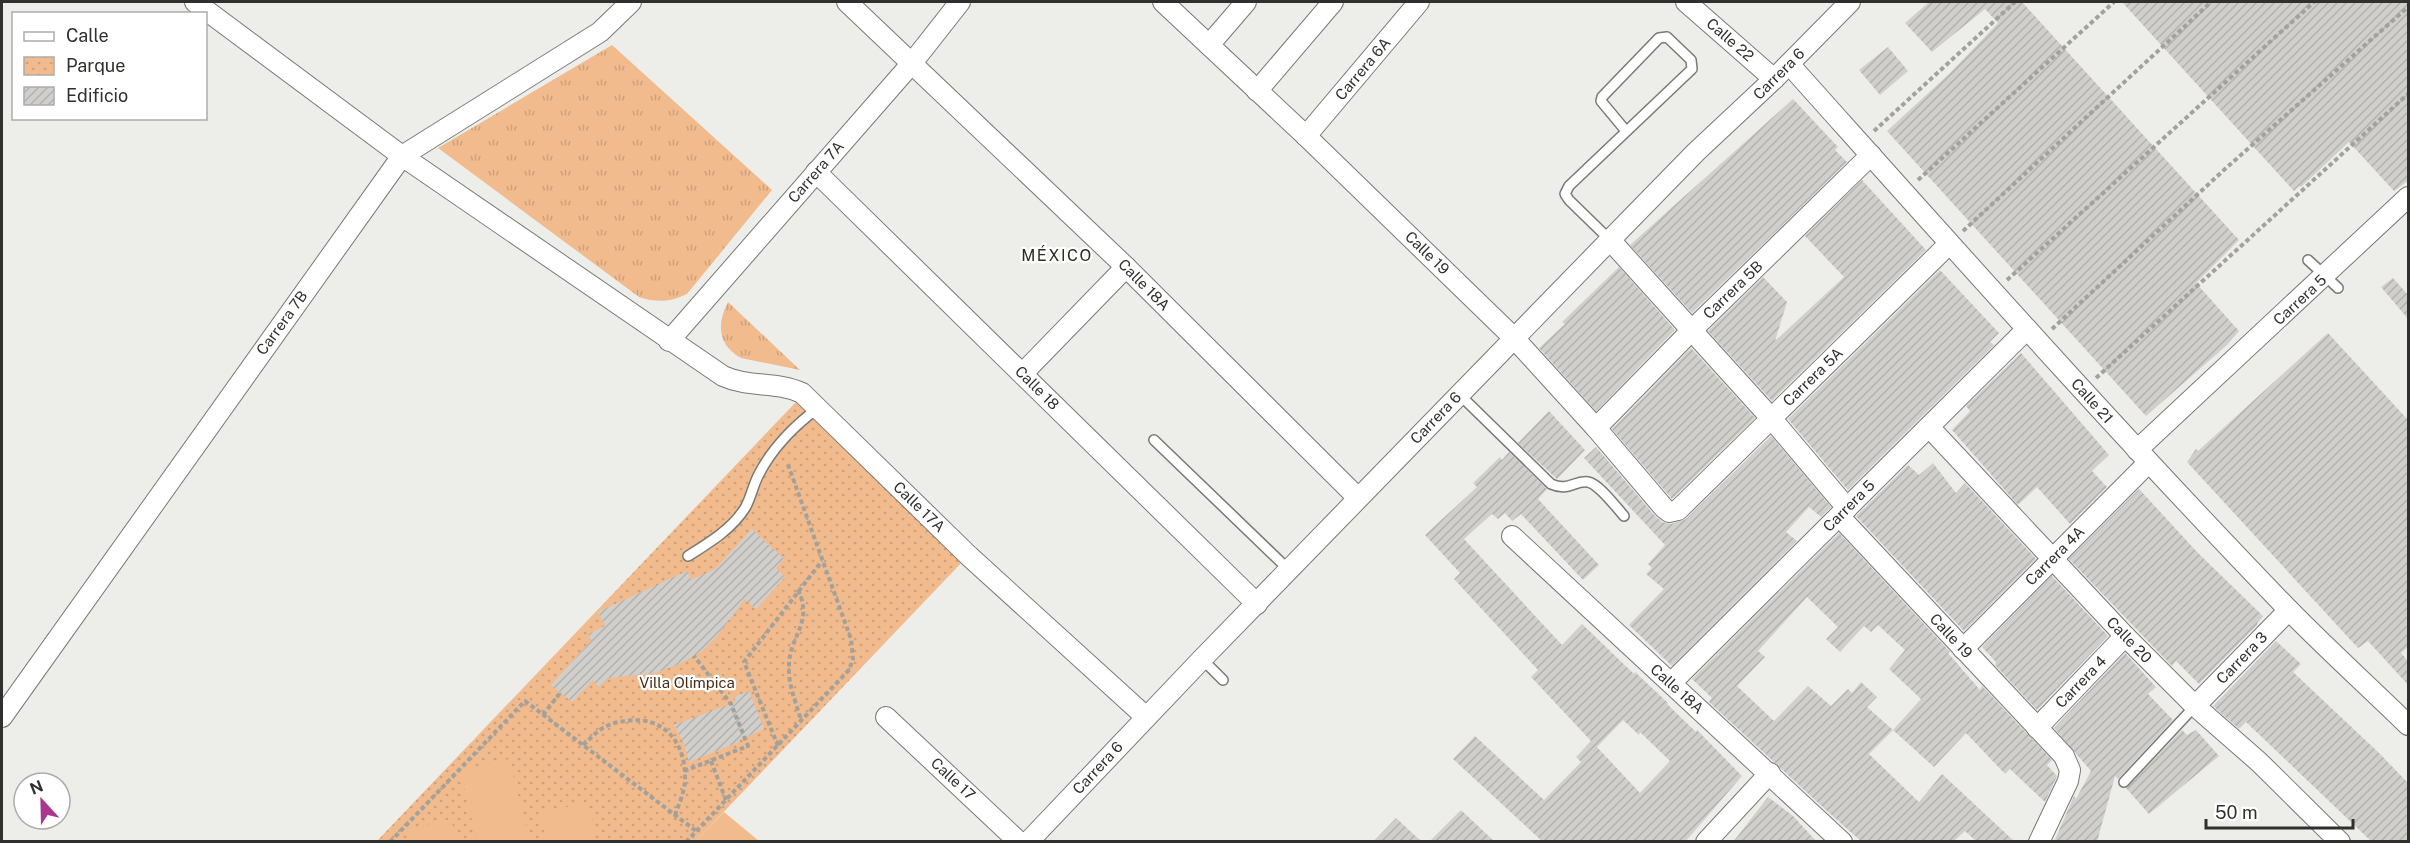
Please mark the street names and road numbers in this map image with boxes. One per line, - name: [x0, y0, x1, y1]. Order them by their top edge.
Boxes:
- street label: Calle 22: [1703, 15, 1757, 65]
- street label: Carrera 6A: [1332, 34, 1394, 103]
- street label: Carrera 6: [1749, 44, 1808, 103]
- street label: Carrera 7A: [784, 137, 847, 206]
- street label: Calle 19: [1402, 228, 1453, 278]
- street label: Calle 18A: [1115, 255, 1174, 314]
- street label: Carrera 5B: [1699, 257, 1766, 322]
- street label: Carrera 5: [2270, 271, 2330, 328]
- street label: Carrera 7B: [253, 287, 311, 358]
- street label: Carrera 5A: [1779, 344, 1846, 409]
- street label: Calle 18: [1012, 362, 1063, 413]
- street label: Calle 21: [2068, 375, 2117, 426]
- street label: Carrera 6: [1407, 388, 1465, 447]
- street label: Carrera 5: [1819, 476, 1878, 535]
- street label: Calle 17A: [890, 478, 949, 536]
- street label: Carrera 4A: [2022, 522, 2088, 589]
- street label: Calle 19: [1927, 610, 1976, 661]
- street label: Calle 20: [2103, 613, 2155, 666]
- street label: Carrera 3: [2213, 628, 2271, 687]
- street label: Carrera 4: [2052, 652, 2110, 711]
- street label: Calle 18A: [1647, 660, 1708, 717]
- street label: Carrera 6: [1069, 738, 1126, 797]
- street label: Calle 17: [928, 754, 979, 803]

